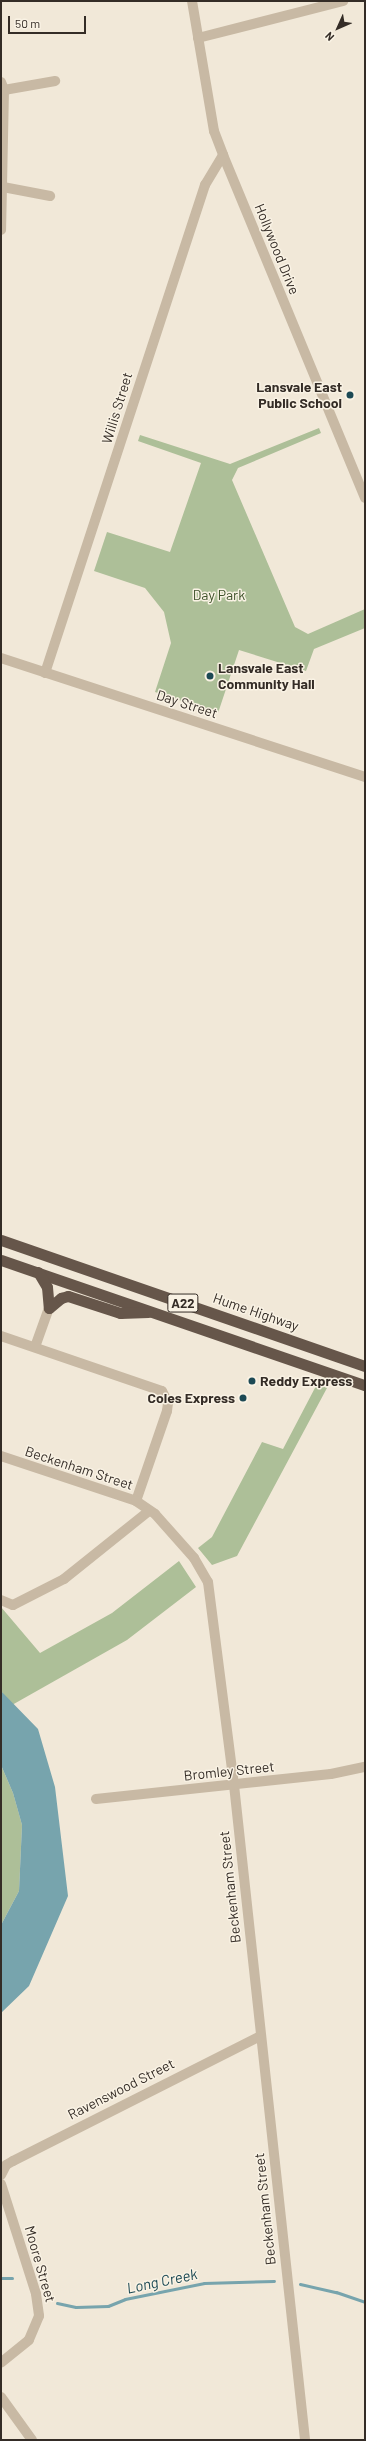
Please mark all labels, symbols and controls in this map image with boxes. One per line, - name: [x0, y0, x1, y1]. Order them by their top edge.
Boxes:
- scale bar: [10, 8, 88, 34]
- north arrow: [318, 8, 358, 48]
- text: 50 m: [15, 16, 40, 30]
- text: N: [322, 30, 336, 44]
- street label: Hollywood Drive: [251, 201, 303, 297]
- street label: Willis Street: [98, 370, 136, 446]
- place label: Lansvale East Public School: [256, 379, 342, 412]
- marker: Lansvale East Public School: [345, 390, 355, 400]
- park label: Day Park: [193, 587, 245, 603]
- place label: Lansvale East Community Hall: [218, 660, 315, 692]
- marker: Lansvale East Community Hall: [205, 671, 215, 681]
- street label: Day Street: [154, 686, 220, 722]
- street label: Hume Highway: [211, 1289, 301, 1335]
- road number: A22: [167, 1292, 199, 1314]
- place label: Reddy Express: [260, 1373, 352, 1389]
- marker: Reddy Express: [247, 1376, 257, 1386]
- place label: Coles Express: [148, 1390, 235, 1406]
- marker: Coles Express: [238, 1393, 248, 1403]
- street label: Beckenham Street: [23, 1443, 135, 1493]
- street label: Bromley Street: [183, 1758, 275, 1784]
- street label: Beckenham Street: [216, 1830, 244, 1944]
- street label: Ravenswood Street: [65, 2055, 177, 2123]
- street label: Beckenham Street: [251, 2152, 279, 2266]
- street label: Moore Street: [21, 2224, 59, 2304]
- water label: Long Creek: [125, 2265, 199, 2297]

